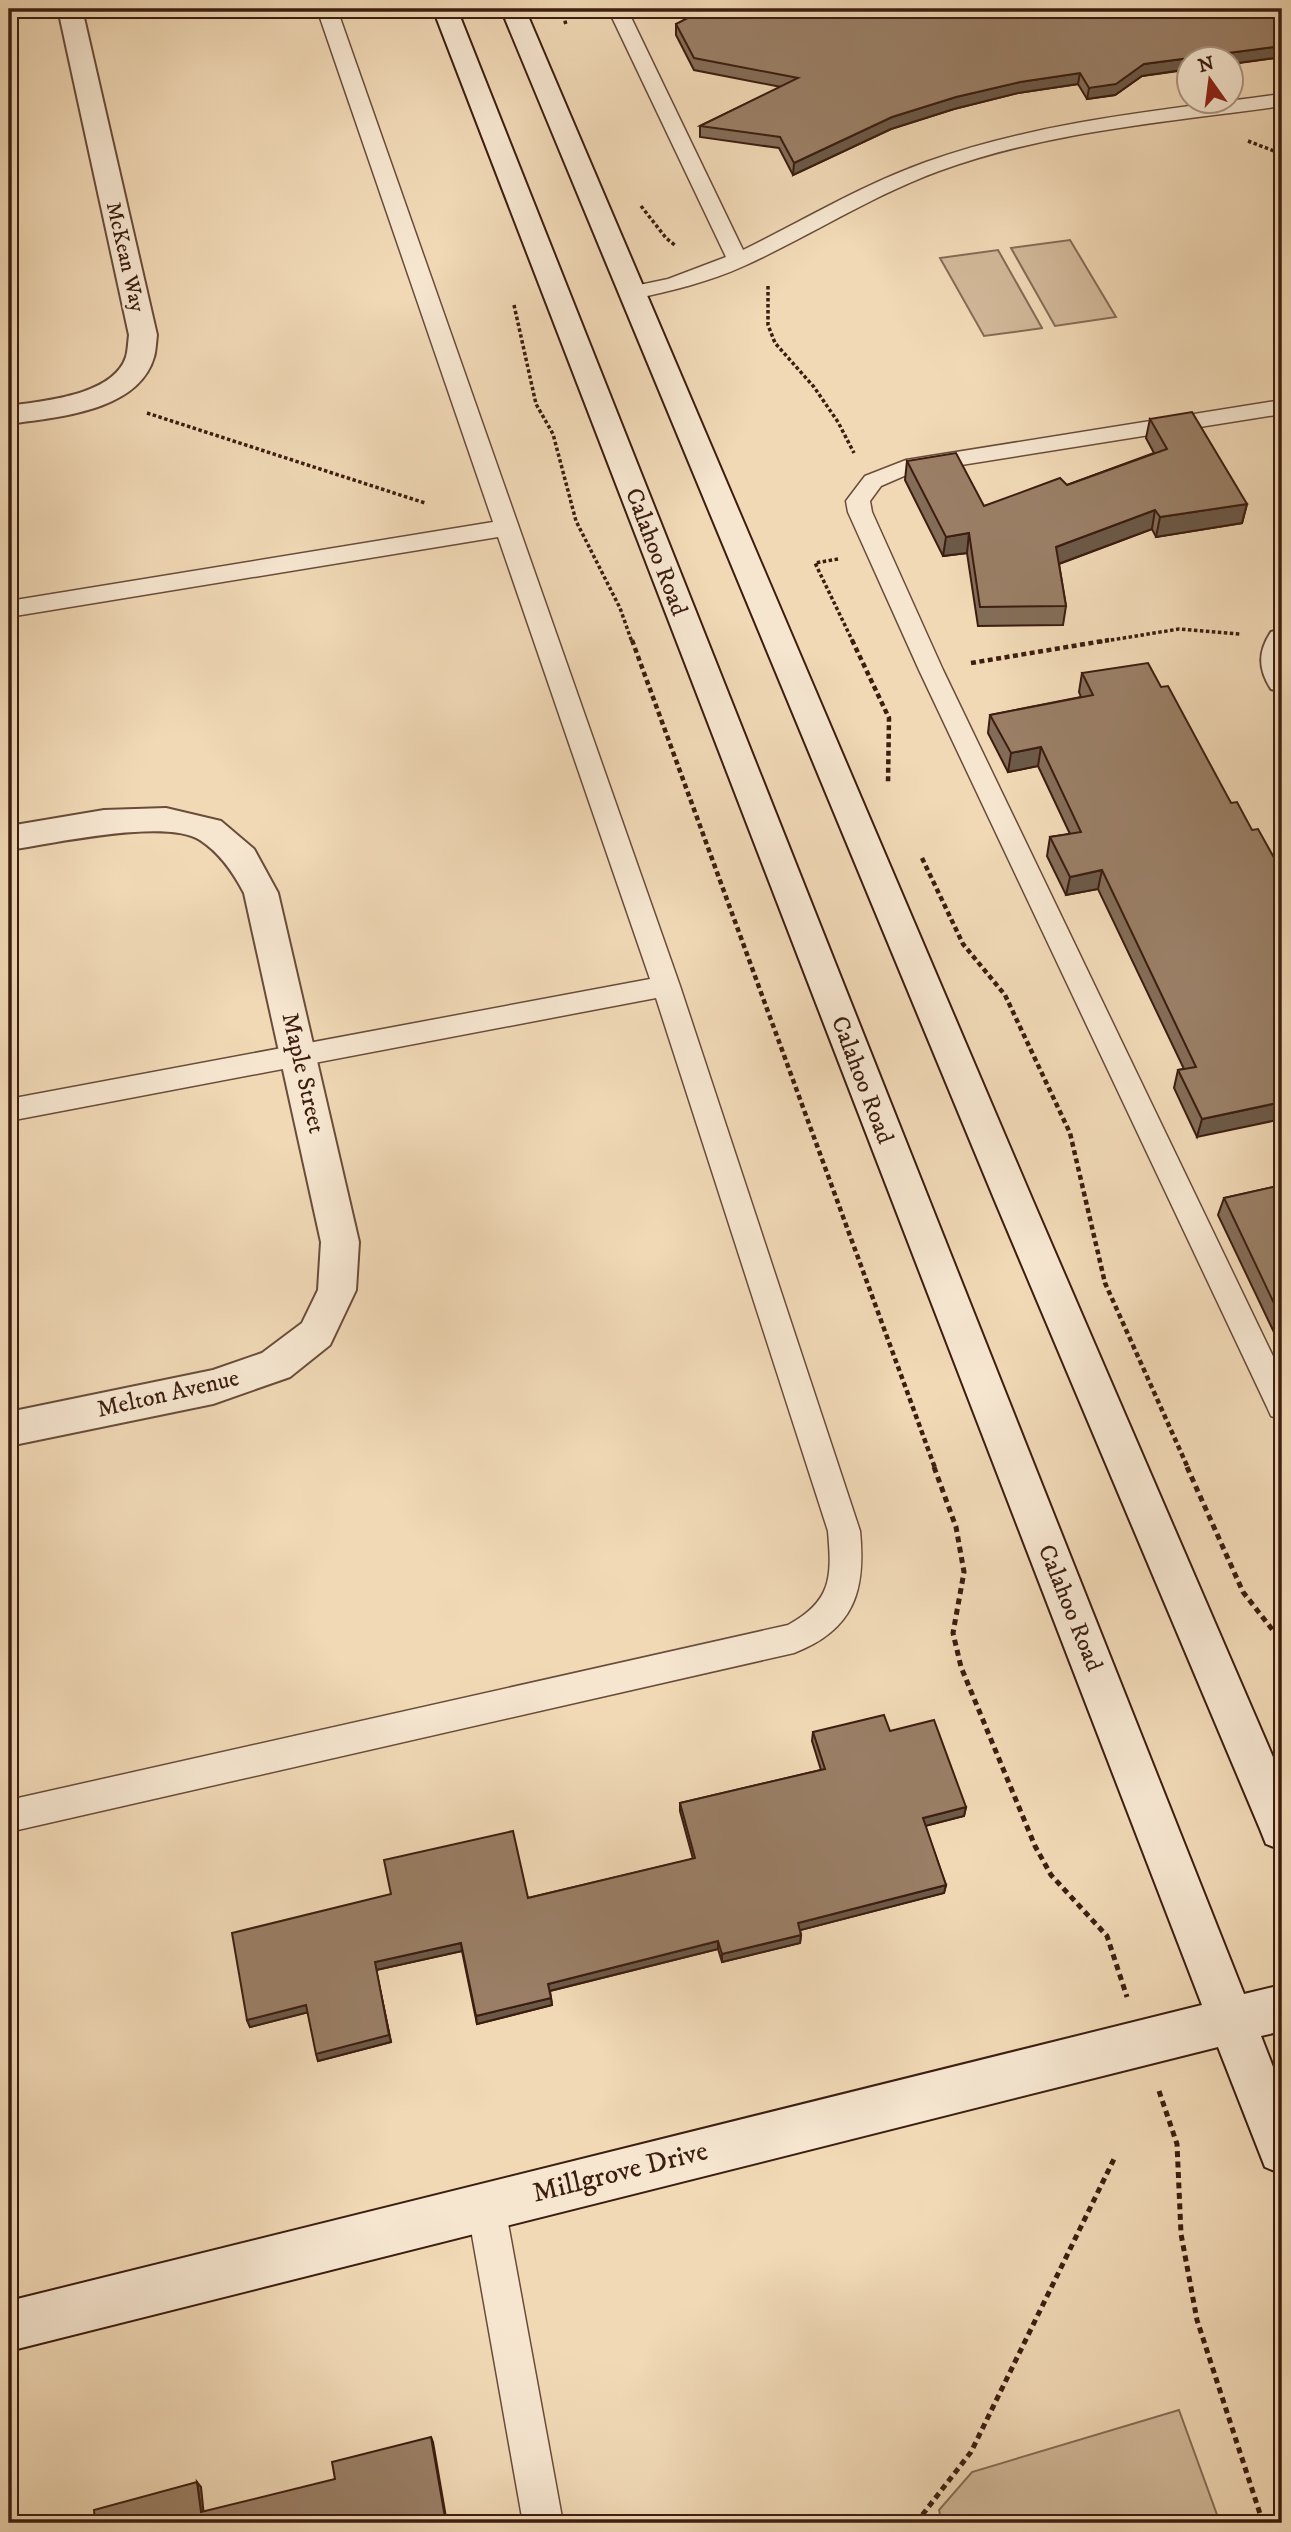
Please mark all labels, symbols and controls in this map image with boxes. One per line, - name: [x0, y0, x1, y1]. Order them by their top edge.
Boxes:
- north arrow: [1176, 46, 1246, 116]
- text: N: [1196, 52, 1217, 78]
- street label: McKean Way: [100, 199, 151, 316]
- street label: Calahoo Road: [618, 484, 694, 620]
- street label: Maple Street: [275, 1010, 332, 1137]
- street label: Calahoo Road: [824, 1012, 900, 1148]
- street label: Melton Avenue: [94, 1363, 242, 1425]
- street label: Calahoo Road: [1031, 1540, 1109, 1676]
- street label: Millgrove Drive: [529, 2133, 711, 2211]

